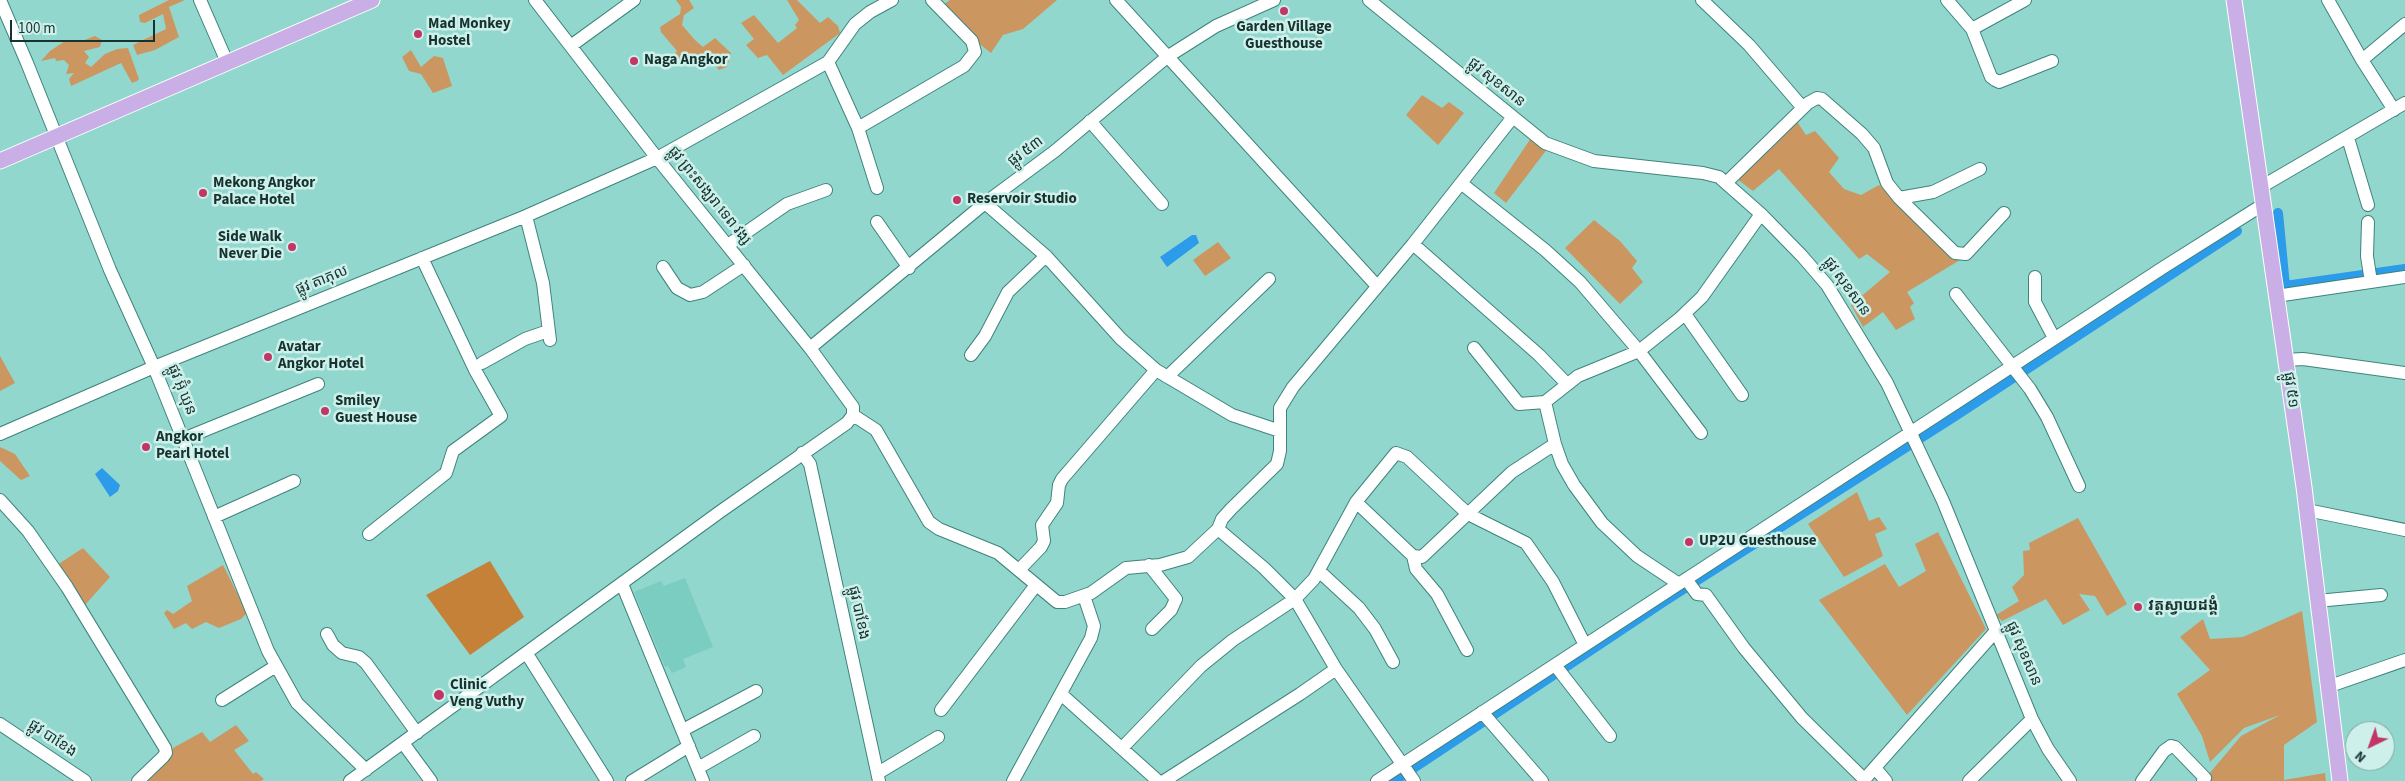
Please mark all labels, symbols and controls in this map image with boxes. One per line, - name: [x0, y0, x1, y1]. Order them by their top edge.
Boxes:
- marker: Garden Village Guesthouse: [1278, 5, 1290, 17]
- scale bar: [12, 10, 158, 42]
- place label: Mad Monkey Hostel: [428, 16, 511, 51]
- text: 100 m: [18, 18, 56, 39]
- place label: Garden Village Guesthouse: [1236, 19, 1332, 54]
- marker: Mad Monkey Hostel: [412, 28, 424, 40]
- place label: Naga Angkor: [644, 52, 728, 70]
- street label: ផ្លូវ សុខសាន: [1464, 54, 1528, 112]
- marker: Naga Angkor: [628, 55, 640, 67]
- street label: ផ្លូវ ៥៣: [1005, 133, 1047, 171]
- street label: ផ្លូវ ព្រះសង្ឃរា ទេព វង្ស: [664, 143, 754, 249]
- place label: Mekong Angkor Palace Hotel: [213, 175, 315, 210]
- marker: Mekong Angkor Palace Hotel: [197, 187, 209, 199]
- place label: Reservoir Studio: [967, 191, 1077, 209]
- marker: Reservoir Studio: [951, 194, 963, 206]
- place label: Side Walk Never Die: [218, 229, 282, 264]
- marker: Side Walk Never Die: [286, 241, 298, 253]
- street label: ផ្លូវ សុខសាន: [1819, 254, 1873, 320]
- street label: ផ្លូវ តាភុល: [293, 262, 351, 300]
- place label: Avatar Angkor Hotel: [278, 339, 364, 374]
- marker: Avatar Angkor Hotel: [262, 351, 274, 363]
- street label: ផ្លូវ អ៊ុំ ឃុន: [163, 362, 199, 418]
- street label: ផ្លូវ ៥១: [2279, 371, 2301, 409]
- place label: Smiley Guest House: [335, 393, 417, 428]
- marker: Smiley Guest House: [319, 405, 331, 417]
- place label: Angkor Pearl Hotel: [156, 429, 229, 464]
- marker: Angkor Pearl Hotel: [140, 441, 152, 453]
- place label: UP2U Guesthouse: [1699, 533, 1817, 551]
- marker: UP2U Guesthouse: [1683, 536, 1695, 548]
- street label: ផ្លូវ បាខែង: [844, 584, 872, 642]
- place label: វត្តស្វាយដង្គំ: [2148, 598, 2218, 616]
- marker: វត្តស្វាយដង្គំ: [2132, 601, 2144, 613]
- street label: ផ្លូវ សុខសាន: [2001, 619, 2045, 689]
- place label: Clinic Veng Vuthy: [450, 677, 524, 712]
- marker: Clinic Veng Vuthy: [432, 688, 446, 702]
- street label: ផ្លូវ បាខែង: [24, 716, 80, 762]
- north arrow: [2345, 721, 2395, 771]
- text: N: [2350, 746, 2371, 767]

